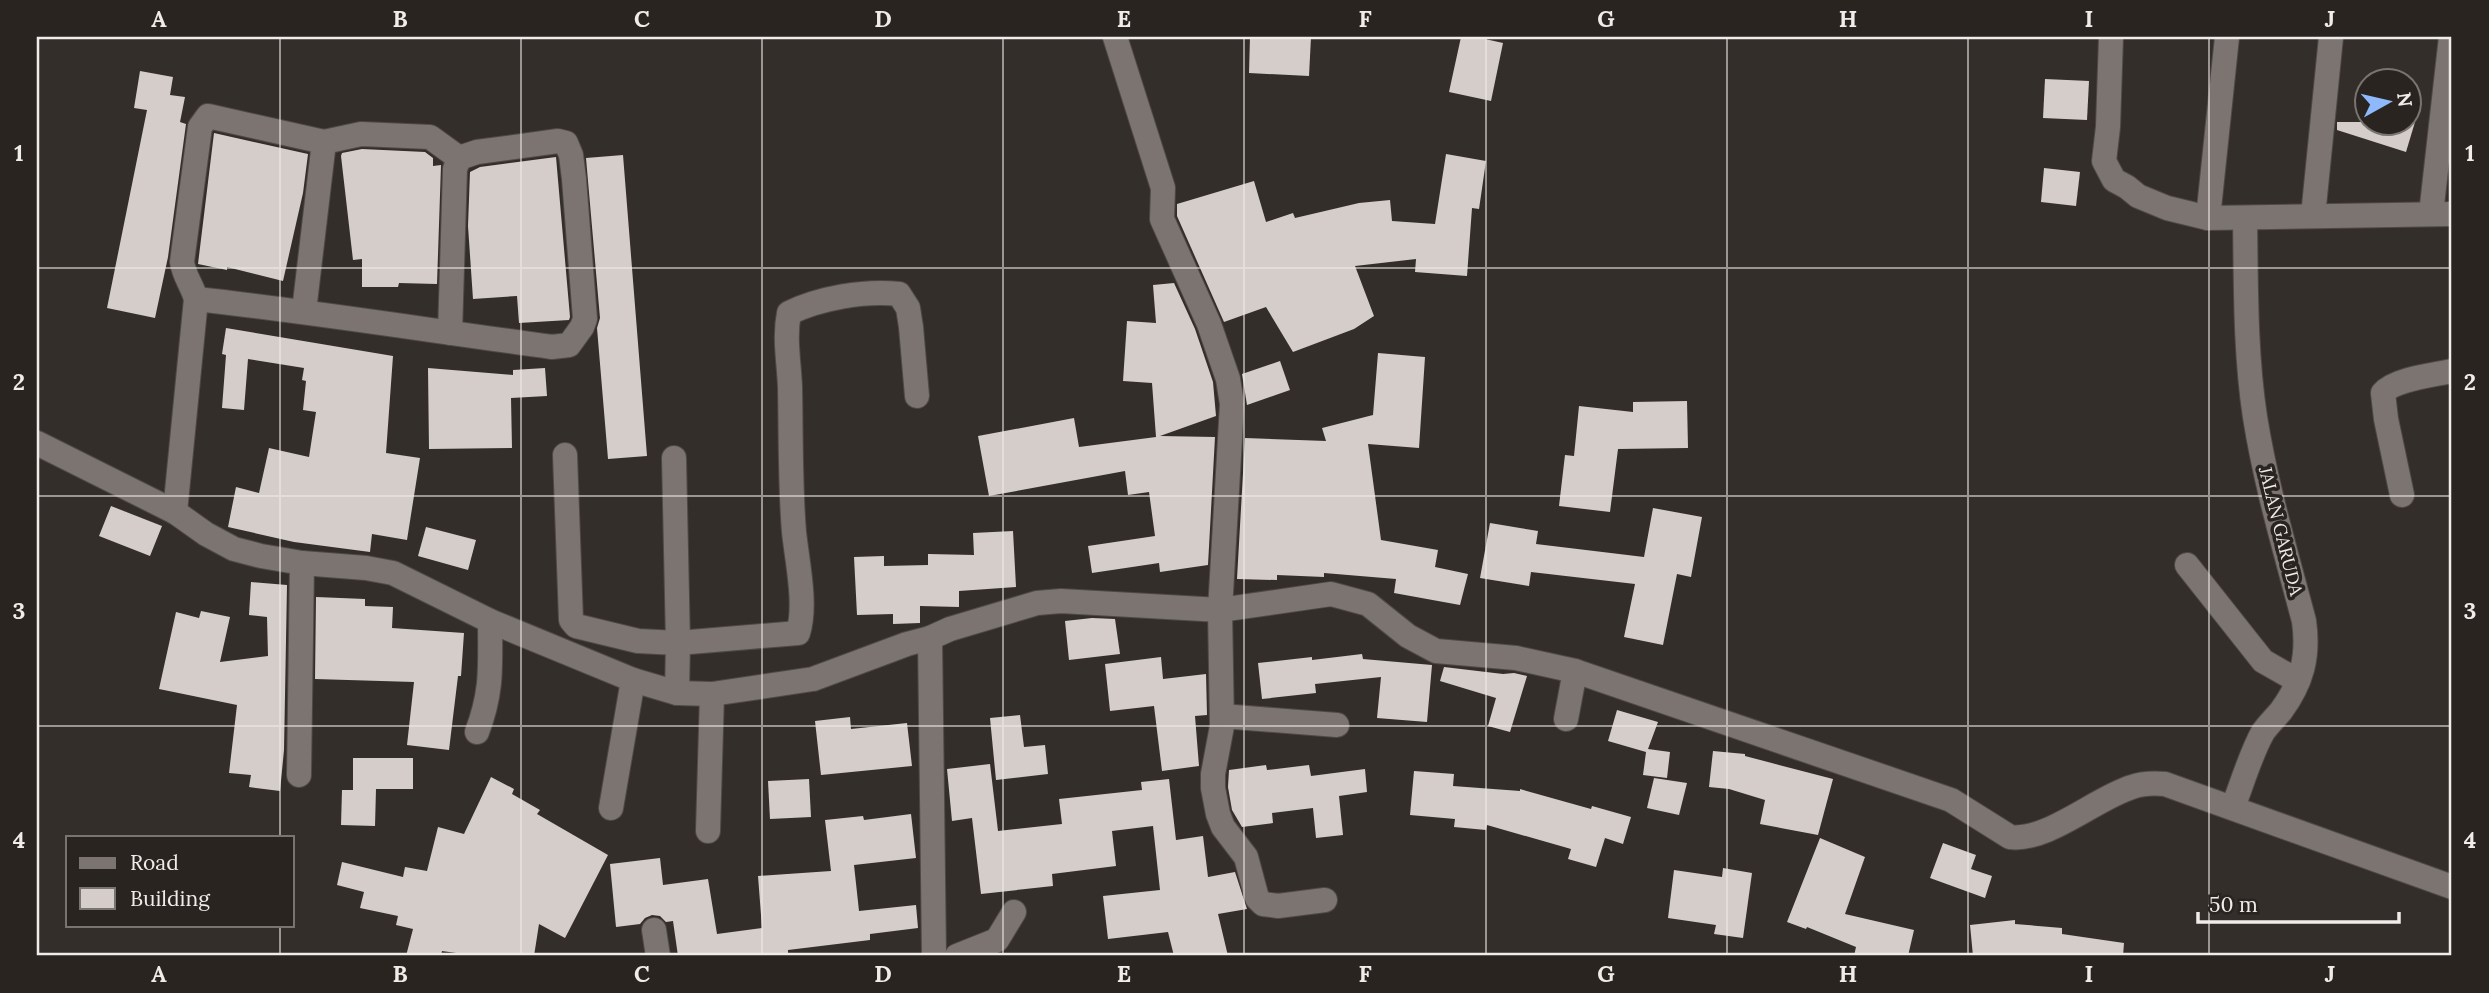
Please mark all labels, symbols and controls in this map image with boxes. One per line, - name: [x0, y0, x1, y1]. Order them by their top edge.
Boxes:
- text: A: [151, 4, 167, 33]
- text: B: [392, 4, 408, 33]
- text: C: [634, 4, 650, 33]
- text: D: [874, 4, 892, 33]
- text: E: [1117, 4, 1131, 33]
- text: F: [1358, 4, 1372, 33]
- text: G: [1597, 4, 1615, 33]
- text: H: [1839, 4, 1857, 33]
- text: I: [2085, 4, 2093, 33]
- text: J: [2325, 4, 2335, 33]
- north arrow: [2352, 66, 2422, 136]
- text: N: [2392, 91, 2418, 109]
- text: 1: [14, 138, 24, 167]
- text: 1: [2465, 138, 2475, 167]
- text: 2: [13, 367, 25, 396]
- text: 2: [2464, 367, 2476, 396]
- street label: JALAN GARUDA: [2254, 463, 2308, 599]
- text: 3: [13, 596, 25, 625]
- text: 3: [2464, 596, 2476, 625]
- text: 4: [13, 825, 25, 854]
- text: 4: [2464, 825, 2476, 854]
- legend: [66, 836, 294, 926]
- text: Road: [130, 849, 179, 876]
- scale bar: [2198, 881, 2400, 925]
- text: Building: [130, 885, 210, 912]
- text: 50 m: [2209, 891, 2258, 918]
- text: A: [151, 959, 167, 988]
- text: B: [392, 959, 408, 988]
- text: C: [634, 959, 650, 988]
- text: D: [874, 959, 892, 988]
- text: E: [1117, 959, 1131, 988]
- text: F: [1358, 959, 1372, 988]
- text: G: [1597, 959, 1615, 988]
- text: H: [1839, 959, 1857, 988]
- text: I: [2085, 959, 2093, 988]
- text: J: [2325, 959, 2335, 988]

